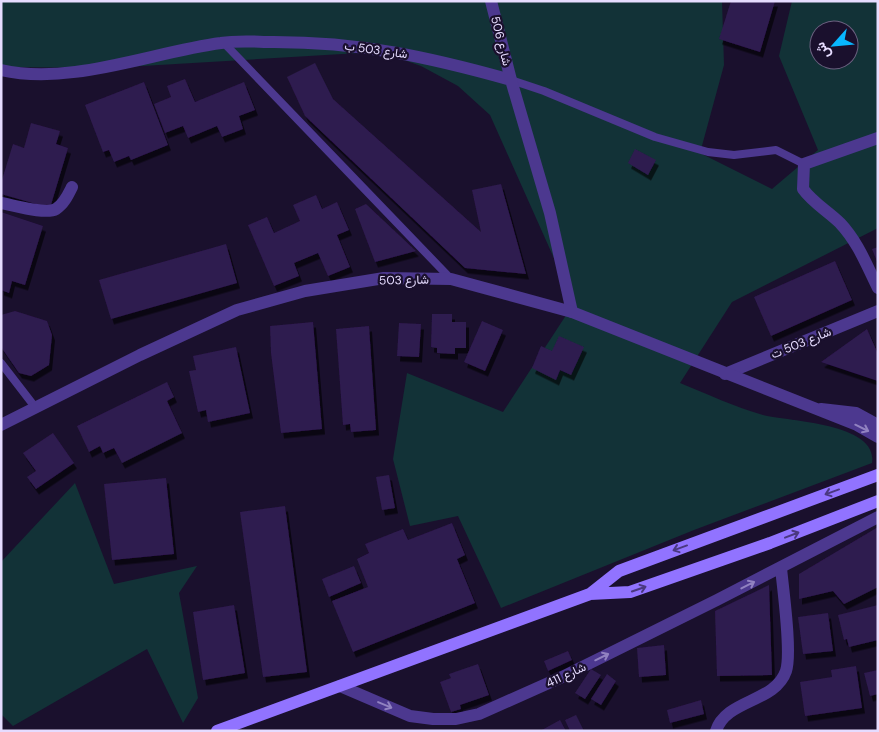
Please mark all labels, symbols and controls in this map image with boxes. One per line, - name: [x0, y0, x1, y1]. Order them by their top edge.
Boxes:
- street label: شارع 506: [486, 15, 515, 68]
- north arrow: [809, 20, 859, 70]
- street label: شارع 503 ب: [343, 38, 409, 63]
- text: ش: [810, 39, 834, 62]
- street label: شارع 503: [379, 272, 429, 289]
- street label: شارع 503 ت: [768, 324, 834, 363]
- one-way arrow: [854, 424, 869, 434]
- one-way arrow: [825, 488, 840, 497]
- one-way arrow: [784, 530, 799, 539]
- one-way arrow: [673, 544, 688, 553]
- one-way arrow: [740, 580, 755, 590]
- one-way arrow: [630, 584, 646, 593]
- one-way arrow: [594, 652, 609, 662]
- street label: شارع 411: [544, 659, 589, 692]
- one-way arrow: [377, 700, 392, 710]

